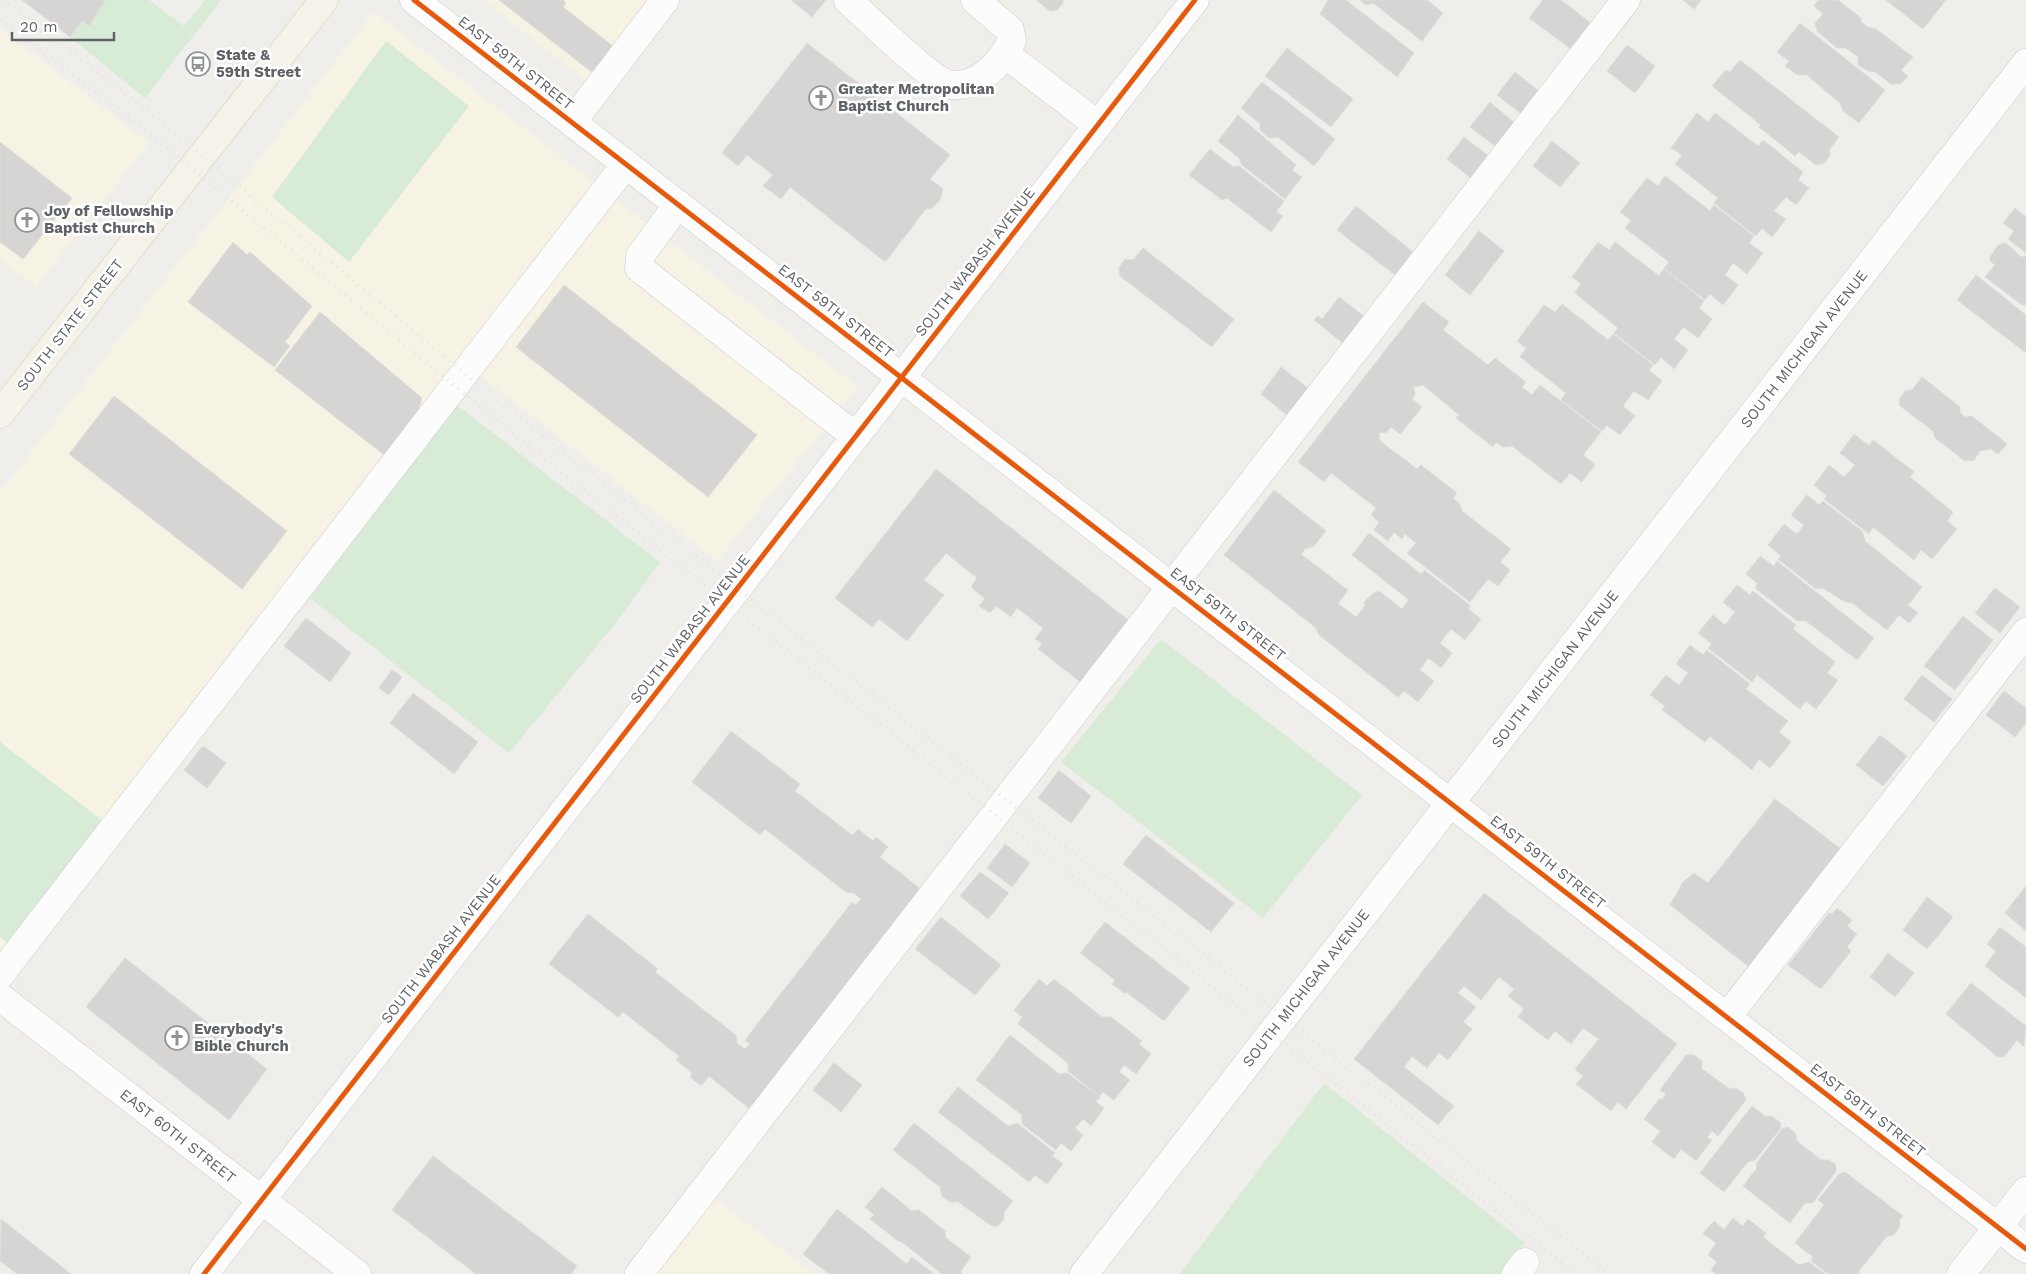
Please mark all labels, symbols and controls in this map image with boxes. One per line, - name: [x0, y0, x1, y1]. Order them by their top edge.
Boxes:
- scale bar: [12, 10, 115, 42]
- street label: EAST 59TH STREET: [455, 12, 577, 114]
- text: 20 m: [20, 18, 58, 36]
- place label: State & 59th Street: [216, 46, 301, 81]
- bus stop icon: State & 59th Street: [185, 51, 211, 77]
- place label: Greater Metropolitan Baptist Church: [838, 80, 994, 115]
- church icon: Greater Metropolitan Baptist Church: [808, 85, 834, 111]
- street label: SOUTH WABASH AVENUE: [911, 184, 1039, 340]
- place label: Joy of Fellowship Baptist Church: [44, 202, 174, 237]
- church icon: Joy of Fellowship Baptist Church: [14, 207, 40, 233]
- street label: SOUTH STATE STREET: [13, 256, 127, 394]
- street label: EAST 59TH STREET: [775, 260, 897, 362]
- street label: SOUTH MICHIGAN AVENUE: [1737, 266, 1871, 432]
- street label: SOUTH WABASH AVENUE: [626, 551, 754, 707]
- street label: EAST 59TH STREET: [1167, 563, 1289, 665]
- street label: SOUTH MICHIGAN AVENUE: [1488, 586, 1622, 752]
- street label: EAST 59TH STREET: [1487, 811, 1609, 913]
- street label: SOUTH WABASH AVENUE: [377, 871, 505, 1027]
- street label: SOUTH MICHIGAN AVENUE: [1239, 905, 1373, 1071]
- place label: Everybody's Bible Church: [194, 1020, 289, 1055]
- church icon: Everybody's Bible Church: [164, 1025, 190, 1051]
- street label: EAST 59TH STREET: [1807, 1059, 1929, 1161]
- street label: EAST 60TH STREET: [116, 1085, 240, 1187]

